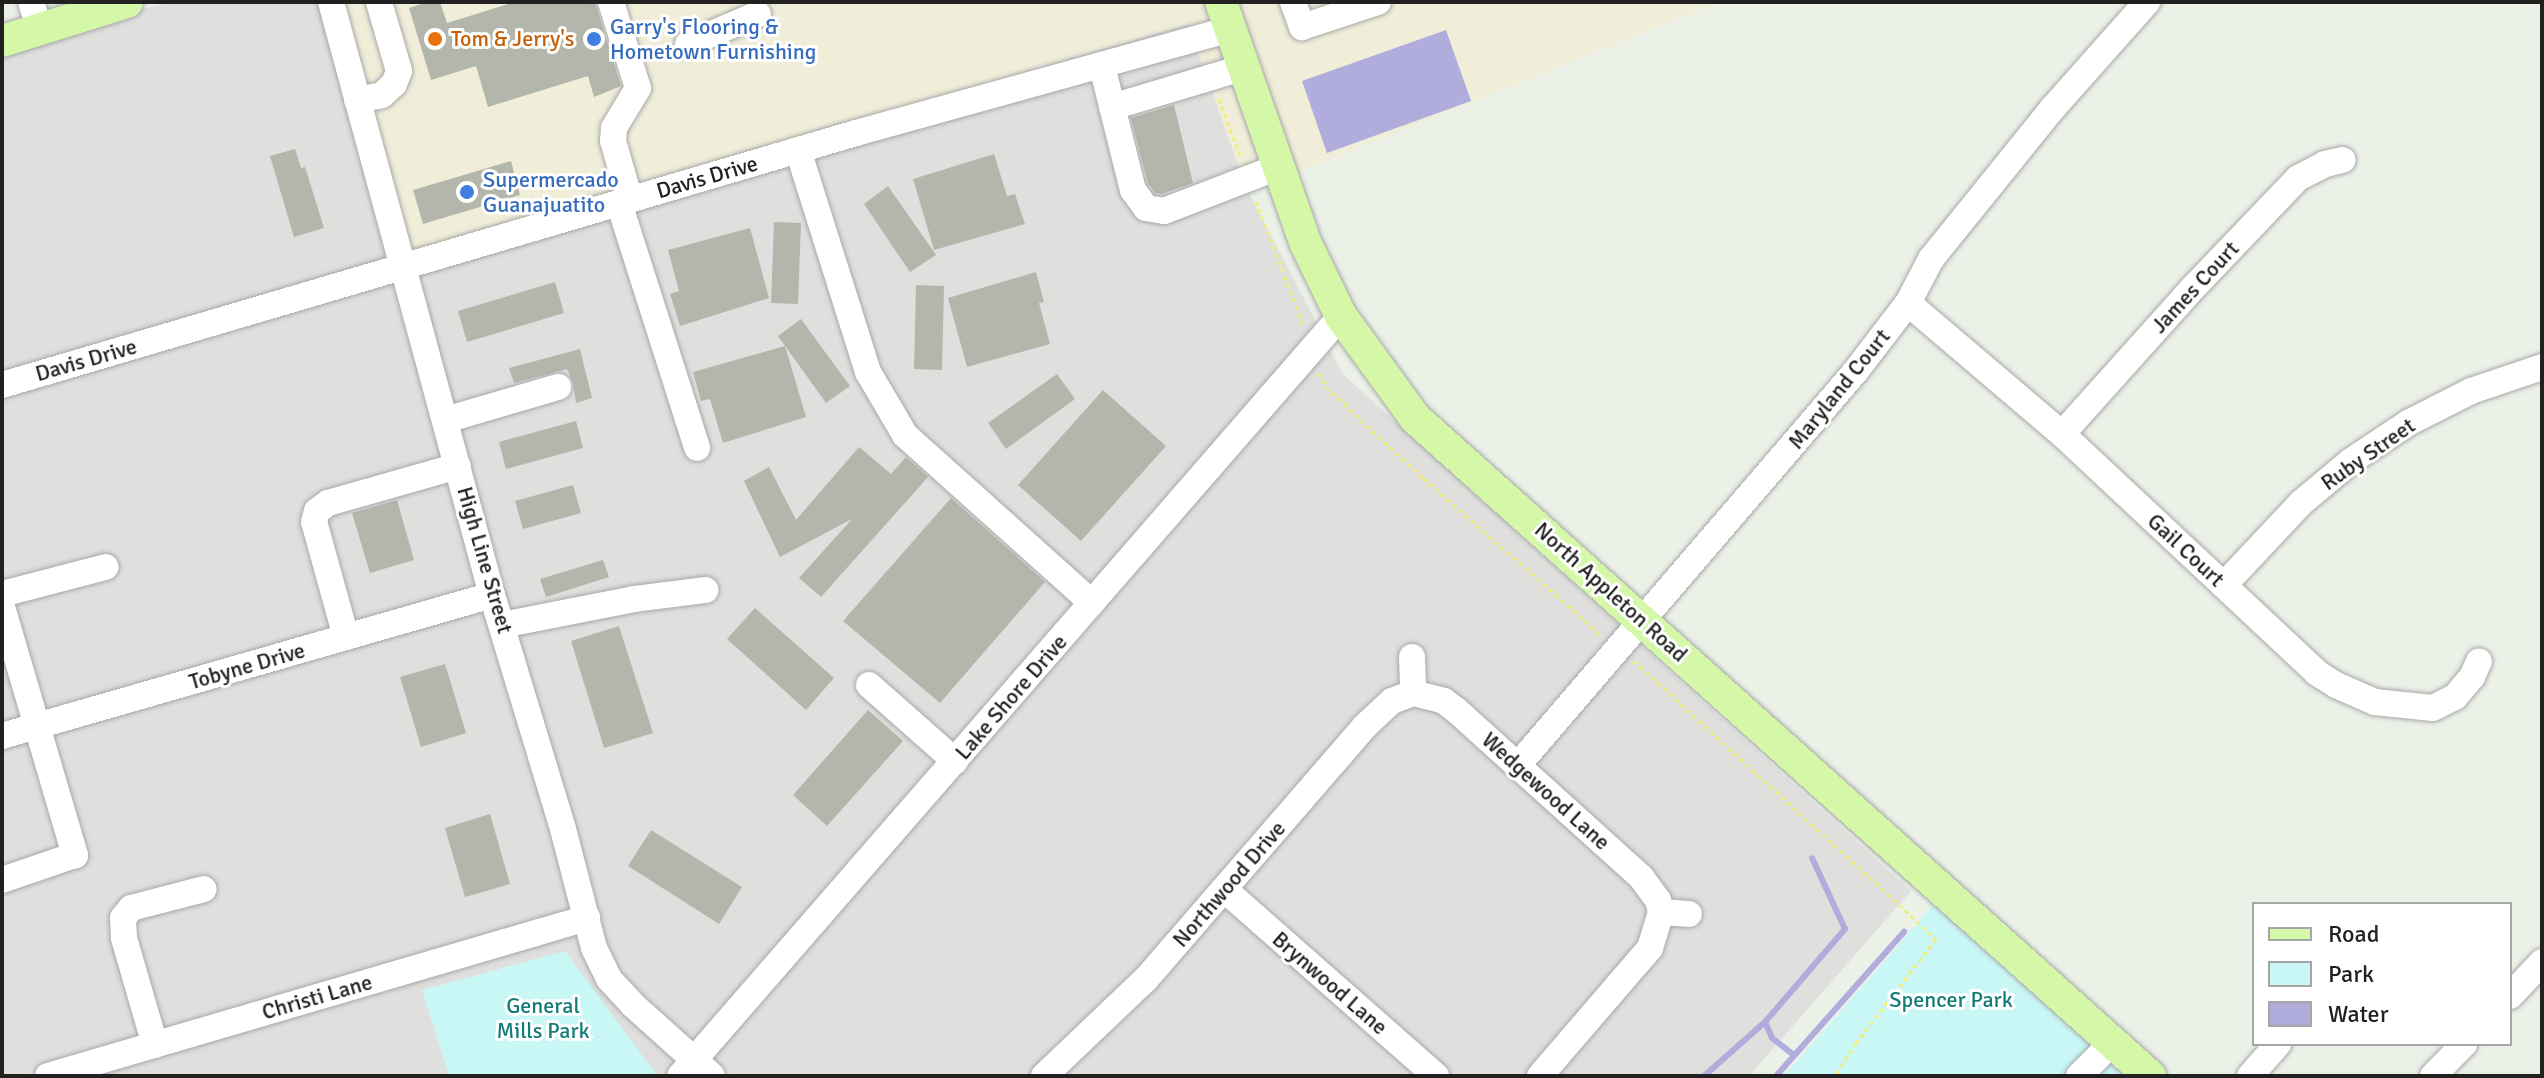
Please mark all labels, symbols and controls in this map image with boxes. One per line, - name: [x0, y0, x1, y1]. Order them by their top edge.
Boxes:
- place label: Garry's Flooring & Hometown Furnishing: [610, 13, 816, 64]
- place label: Tom & Jerry's: [451, 26, 574, 52]
- marker: Tom & Jerry's: [426, 30, 444, 48]
- marker: Garry's Flooring & Hometown Furnishing: [585, 30, 603, 48]
- street label: Davis Drive: [653, 150, 761, 204]
- place label: Supermercado Guanajuatito: [483, 166, 619, 218]
- marker: Supermercado Guanajuatito: [458, 183, 476, 201]
- street label: James Court: [2146, 235, 2244, 339]
- street label: Maryland Court: [1783, 324, 1895, 454]
- street label: Davis Drive: [32, 333, 140, 387]
- street label: Ruby Street: [2316, 412, 2420, 496]
- street label: High Line Street: [451, 484, 519, 636]
- street label: Gail Court: [2142, 508, 2230, 592]
- street label: North Appleton Road: [1529, 516, 1693, 668]
- street label: Lake Shore Drive: [949, 629, 1073, 765]
- street label: Tobyne Drive: [186, 637, 308, 695]
- street label: Wedgewood Lane: [1476, 727, 1616, 855]
- street label: Northwood Drive: [1167, 816, 1291, 952]
- legend: [2252, 902, 2512, 1046]
- text: Road: [2328, 919, 2379, 949]
- street label: Brynwood Lane: [1267, 926, 1393, 1040]
- text: Park: [2328, 959, 2374, 989]
- street label: Christi Lane: [259, 969, 375, 1025]
- park label: Spencer Park: [1889, 987, 2013, 1013]
- park label: General Mills Park: [496, 992, 590, 1044]
- text: Water: [2328, 999, 2388, 1029]

